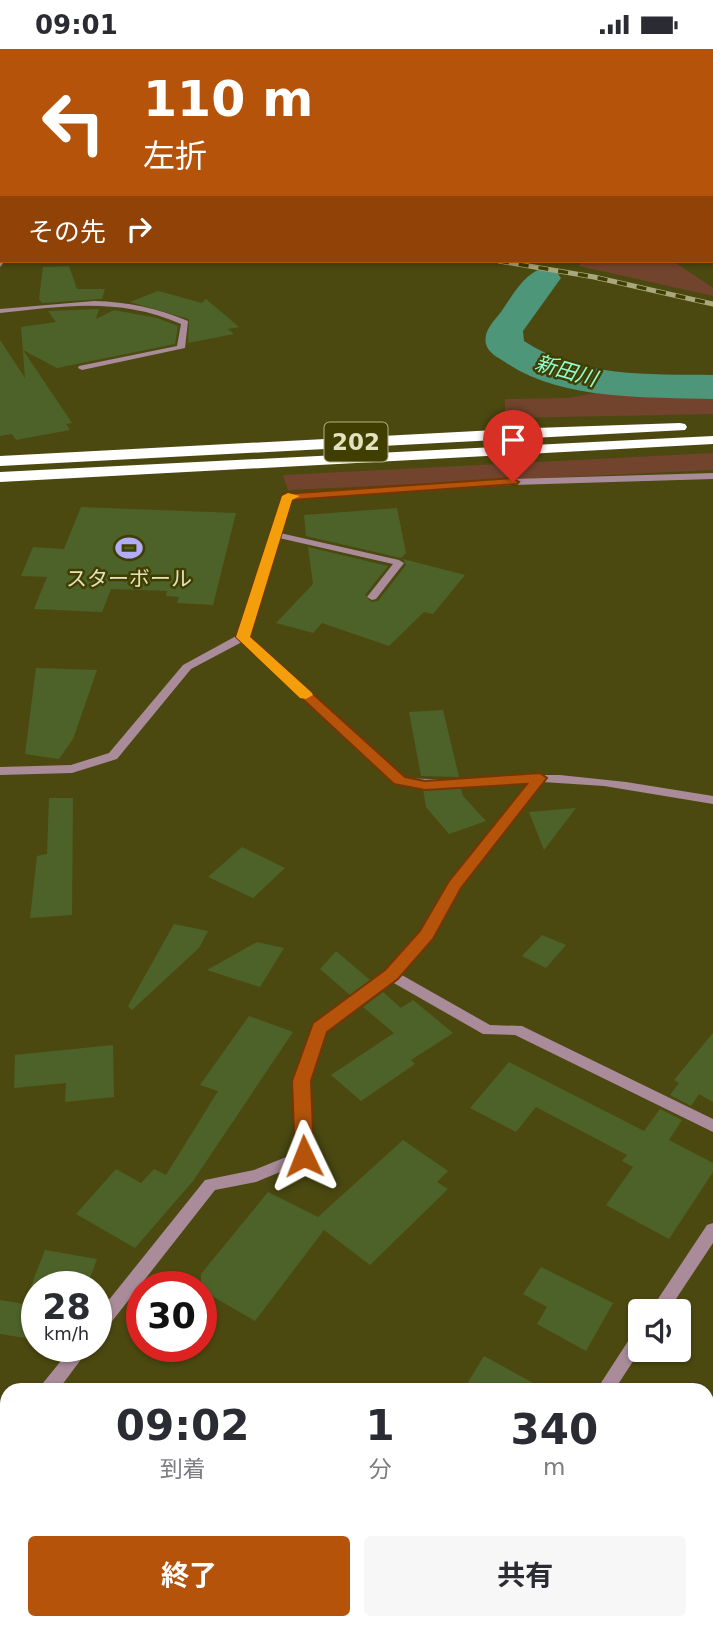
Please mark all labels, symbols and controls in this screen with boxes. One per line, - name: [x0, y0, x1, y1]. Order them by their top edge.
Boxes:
- text: 09:01: [35, 10, 118, 40]
- text: 110 m: [143, 71, 313, 128]
- icon: left: [28, 77, 119, 168]
- text: 左折: [143, 137, 207, 175]
- icon: right: [120, 210, 158, 248]
- text: その先: [28, 217, 106, 247]
- water label: 新田川: [532, 351, 602, 392]
- pin: [483, 410, 543, 482]
- icon: arrive: [494, 421, 532, 459]
- road number: 202: [324, 423, 388, 461]
- sports icon: スターボール: [114, 533, 144, 563]
- place label: スターボール: [66, 567, 192, 591]
- position arrow: [267, 1119, 341, 1193]
- speed limit sign: 30: [126, 1271, 217, 1362]
- text: 28: [42, 1287, 91, 1327]
- map controls: [628, 1299, 691, 1362]
- button: sound: [628, 1299, 691, 1362]
- text: km/h: [44, 1323, 89, 1344]
- text: 09:02: [116, 1401, 250, 1450]
- text: 1: [365, 1401, 395, 1450]
- text: 340: [510, 1405, 598, 1454]
- text: m: [543, 1454, 566, 1480]
- text: 到着: [160, 1456, 206, 1482]
- text: 分: [369, 1456, 392, 1482]
- button: 終了: [28, 1536, 350, 1616]
- button: 共有: [364, 1536, 686, 1616]

